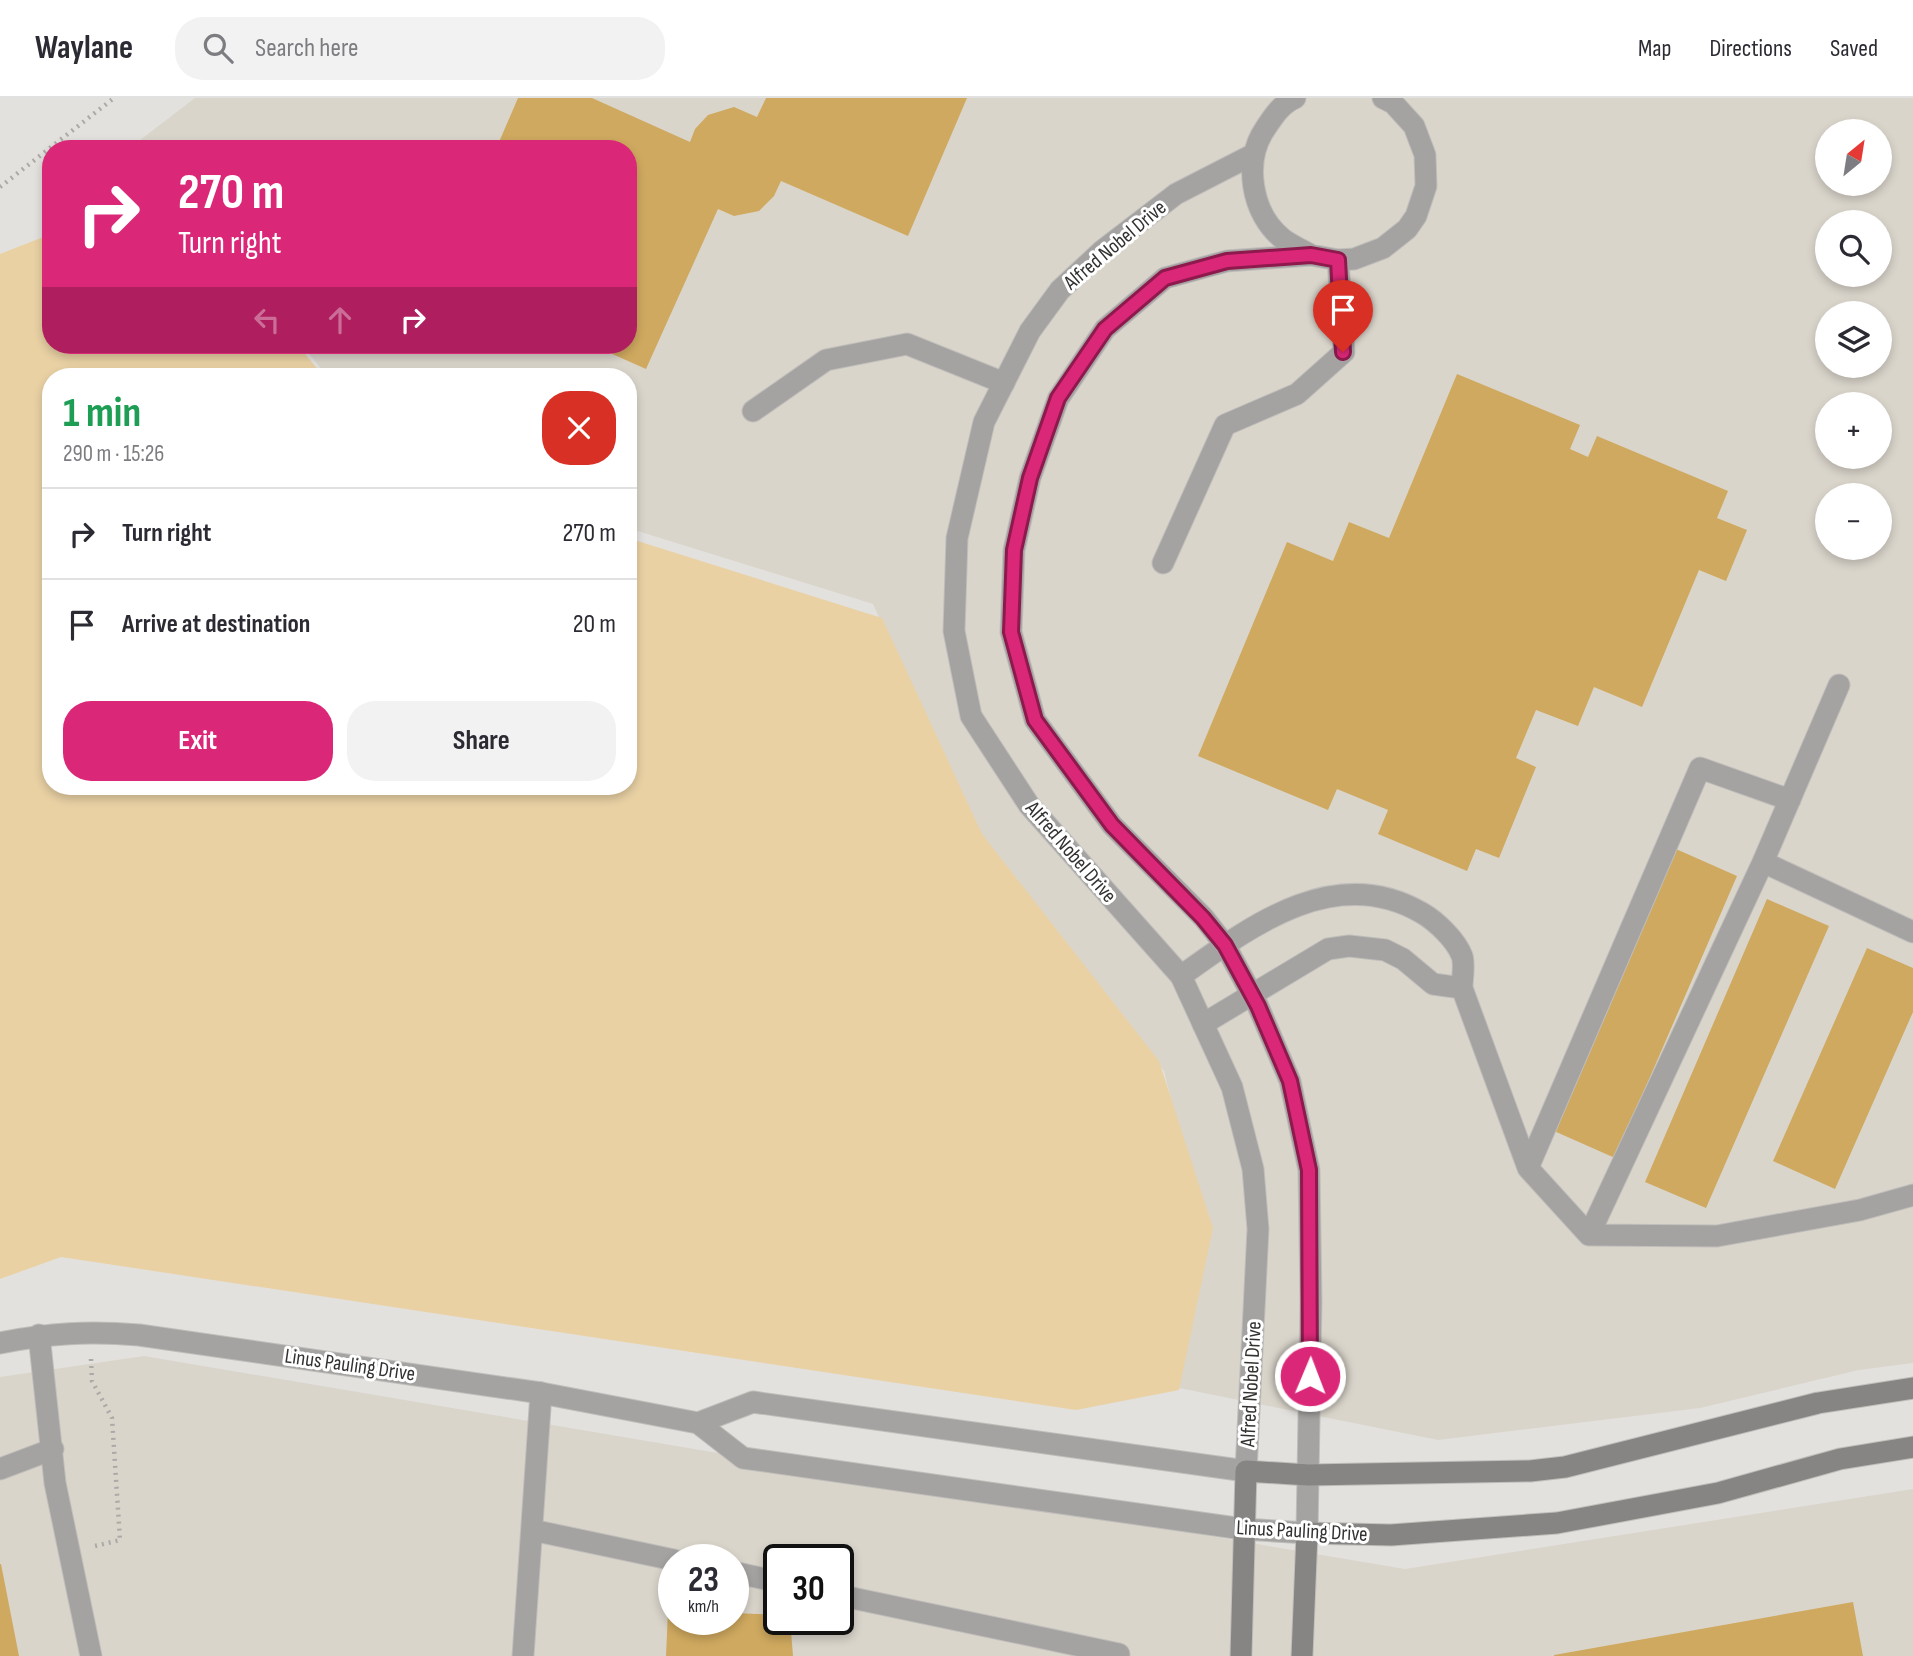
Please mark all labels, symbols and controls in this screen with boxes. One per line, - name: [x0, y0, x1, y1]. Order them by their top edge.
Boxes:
- search box: [175, 17, 665, 80]
- text: Waylane: [35, 28, 133, 68]
- icon: search: [199, 29, 237, 67]
- text: Search here: [255, 33, 358, 64]
- text: Map: [1638, 34, 1671, 63]
- text: Directions: [1709, 34, 1792, 63]
- text: Saved: [1830, 34, 1878, 63]
- north arrow: [1815, 119, 1892, 196]
- map controls: [1815, 119, 1892, 560]
- text: 270 m: [178, 164, 284, 223]
- icon: right: [63, 168, 154, 259]
- street label: Alfred Nobel Drive: [1058, 195, 1171, 296]
- button: search: [1815, 210, 1892, 287]
- text: Turn right: [178, 224, 282, 263]
- pin: [1313, 280, 1373, 352]
- icon: arrive: [1324, 291, 1362, 329]
- icon: left: [248, 301, 286, 339]
- icon: ahead: [321, 301, 359, 339]
- icon: right: [394, 301, 432, 339]
- button: layers: [1815, 301, 1892, 378]
- text: 1 min: [63, 388, 141, 439]
- button: close: [542, 391, 616, 465]
- button: +: [1815, 392, 1892, 469]
- text: 290 m · 15:26: [63, 440, 164, 468]
- button: −: [1815, 483, 1892, 560]
- icon: right: [63, 515, 101, 553]
- text: Turn right: [122, 518, 211, 549]
- text: 270 m: [563, 518, 616, 549]
- icon: arrive: [63, 606, 101, 644]
- text: Arrive at destination: [122, 609, 310, 640]
- text: 20 m: [573, 609, 616, 640]
- button: Exit: [63, 701, 333, 781]
- button: Share: [347, 701, 616, 781]
- street label: Alfred Nobel Drive: [1020, 796, 1122, 908]
- street label: Alfred Nobel Drive: [1235, 1320, 1267, 1449]
- position arrow: [1273, 1339, 1347, 1413]
- street label: Linus Pauling Drive: [283, 1343, 417, 1387]
- street label: Linus Pauling Drive: [1236, 1515, 1368, 1547]
- speed limit sign: 30: [763, 1544, 854, 1635]
- text: 23: [688, 1559, 719, 1602]
- text: km/h: [688, 1596, 719, 1617]

